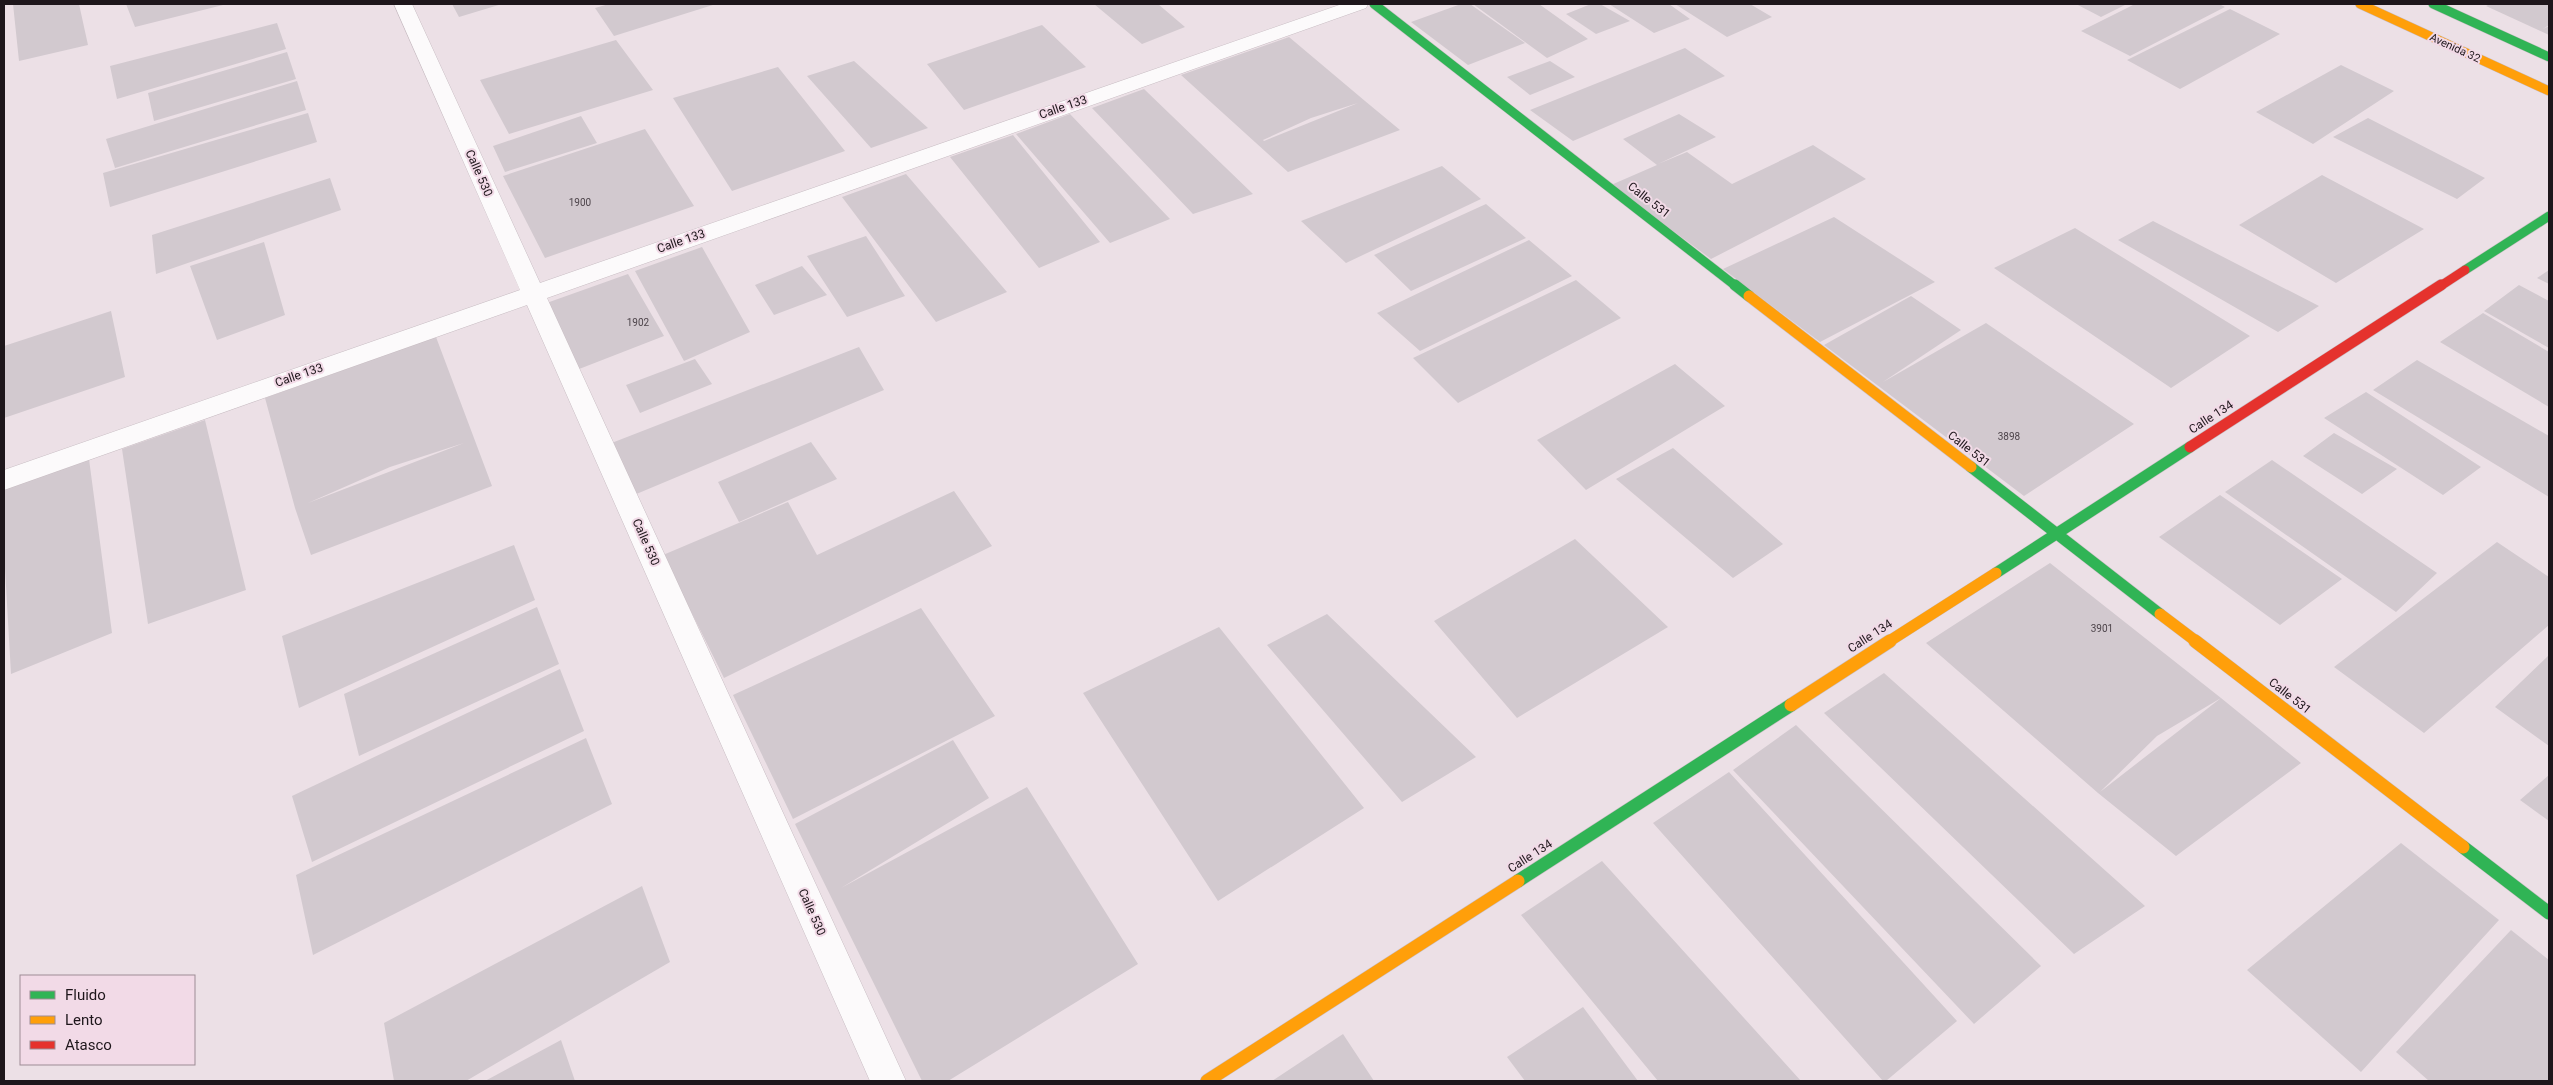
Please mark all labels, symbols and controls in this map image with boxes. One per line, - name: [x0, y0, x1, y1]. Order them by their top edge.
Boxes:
- street label: Avenida 32: [2428, 31, 2482, 65]
- street label: Calle 133: [1037, 92, 1089, 122]
- street label: Calle 530: [462, 147, 496, 199]
- street label: Calle 531: [1625, 179, 1673, 221]
- house number: 1900: [569, 197, 592, 208]
- street label: Calle 133: [655, 226, 707, 256]
- house number: 1902: [627, 317, 650, 328]
- street label: Calle 133: [273, 360, 325, 390]
- street label: Calle 134: [2186, 397, 2236, 436]
- street label: Calle 531: [1945, 428, 1993, 470]
- house number: 3898: [1998, 431, 2021, 442]
- street label: Calle 530: [629, 516, 663, 568]
- street label: Calle 134: [1845, 616, 1895, 655]
- house number: 3901: [2091, 623, 2113, 634]
- street label: Calle 531: [2266, 675, 2314, 717]
- street label: Calle 134: [1505, 836, 1555, 875]
- street label: Calle 530: [795, 886, 829, 938]
- legend: [20, 975, 195, 1065]
- text: Fluido: [65, 986, 106, 1004]
- text: Lento: [65, 1011, 103, 1029]
- text: Atasco: [65, 1036, 112, 1054]

